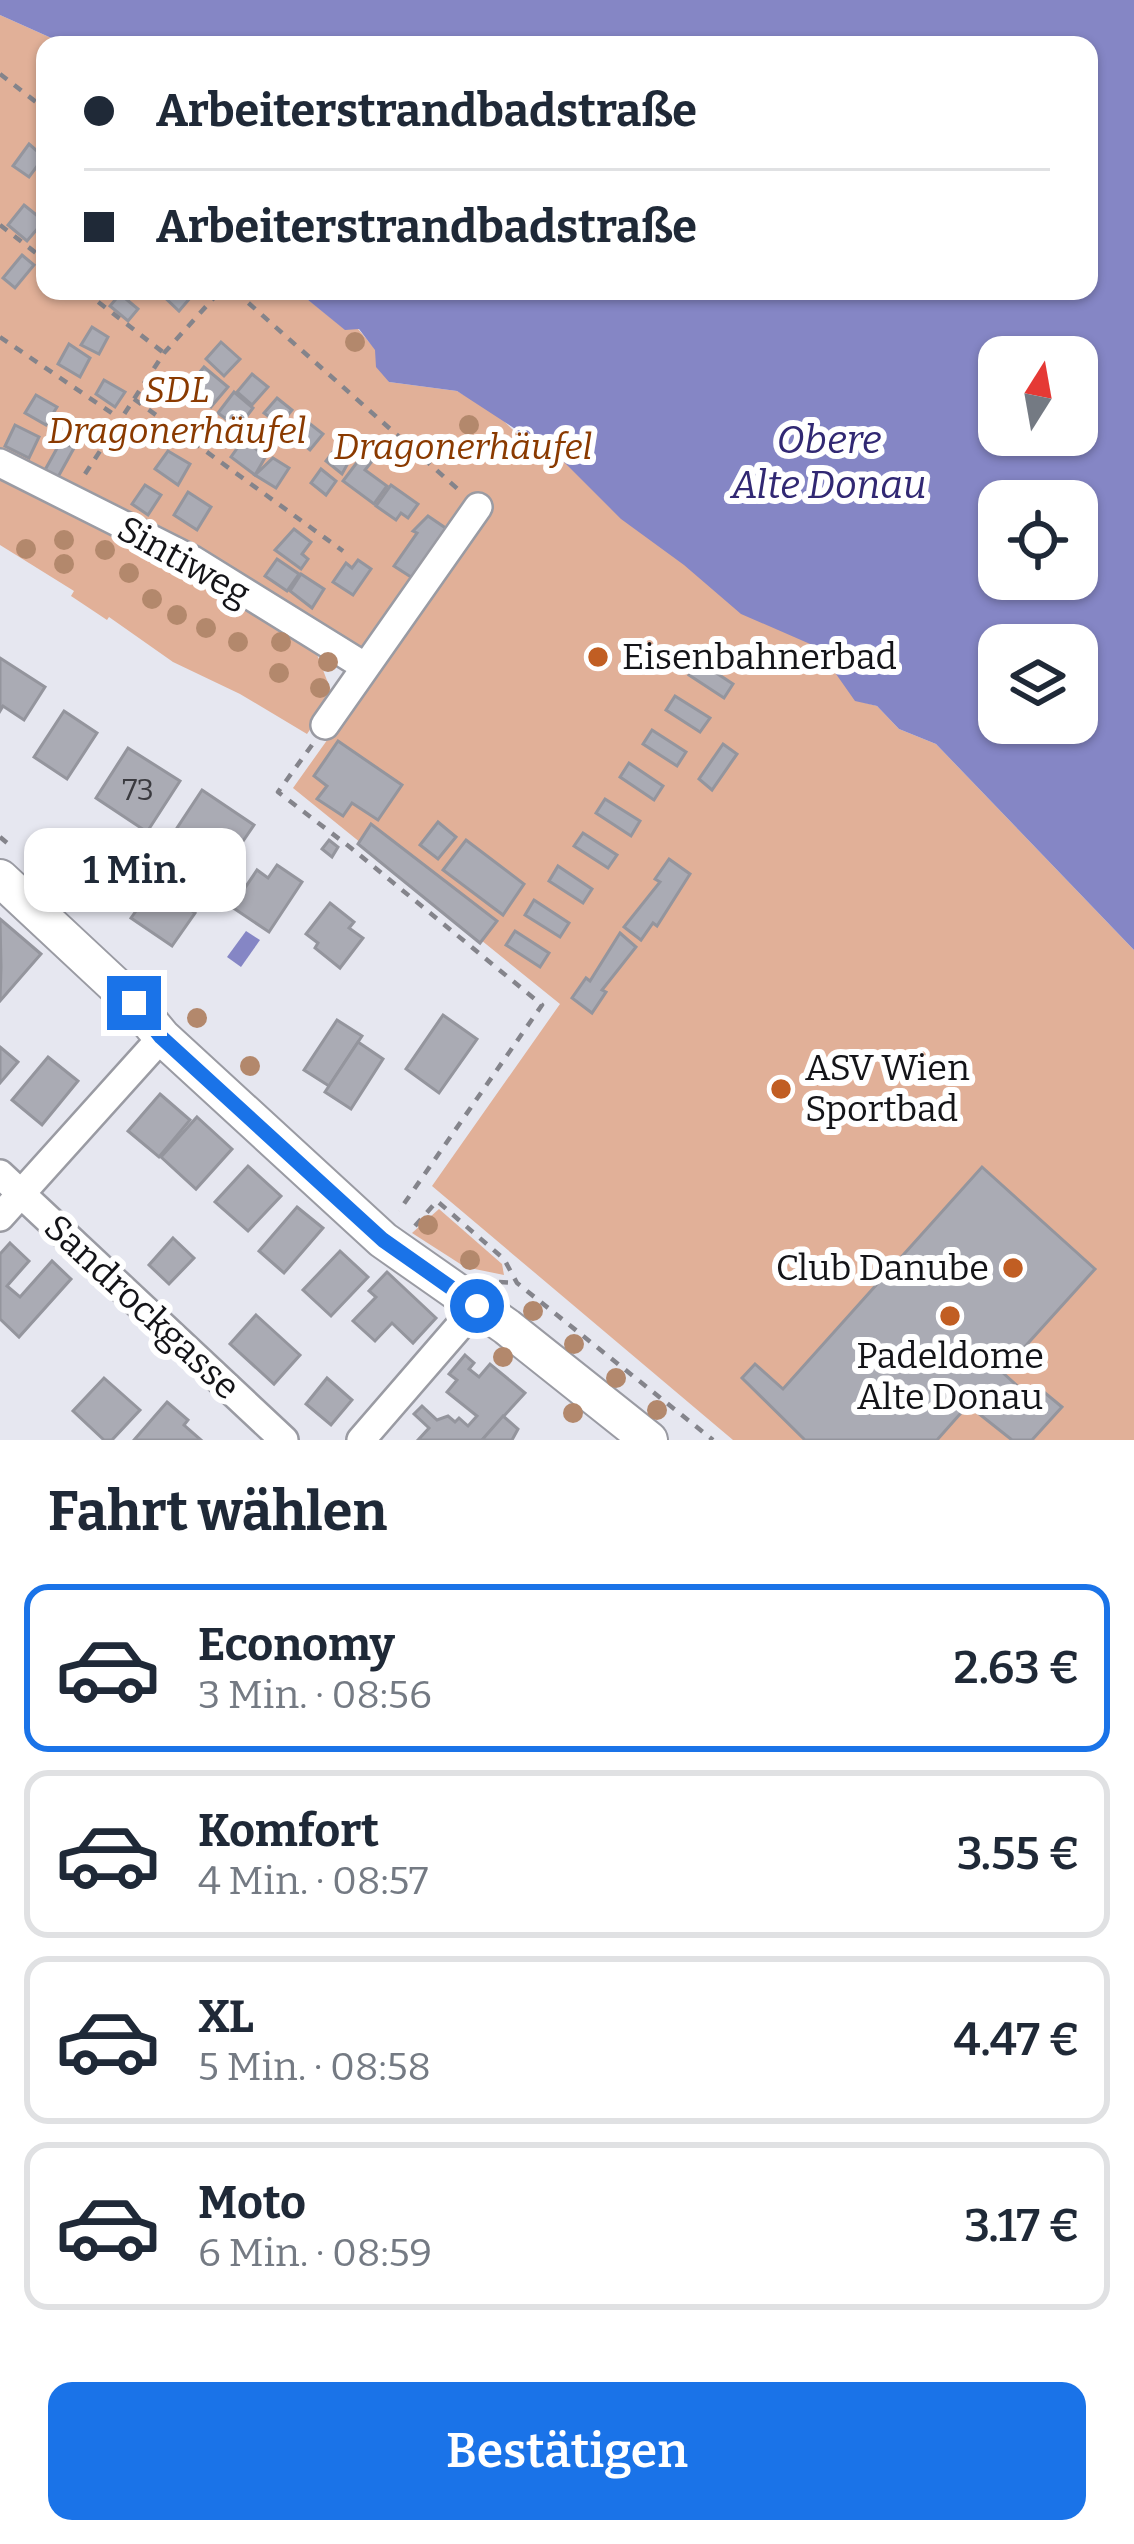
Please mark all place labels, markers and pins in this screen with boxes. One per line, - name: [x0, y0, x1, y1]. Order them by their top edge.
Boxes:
- place label: Eisenbahnerbad: [622, 635, 897, 679]
- marker: Eisenbahnerbad: [585, 644, 611, 670]
- place label: ASV Wien Sportbad: [805, 1046, 970, 1131]
- marker: ASV Wien Sportbad: [768, 1076, 794, 1102]
- place label: Club Danube: [776, 1246, 989, 1290]
- marker: Club Danube: [1000, 1255, 1026, 1281]
- marker: Padeldome Alte Donau: [937, 1303, 963, 1329]
- place label: Padeldome Alte Donau: [856, 1334, 1044, 1419]

